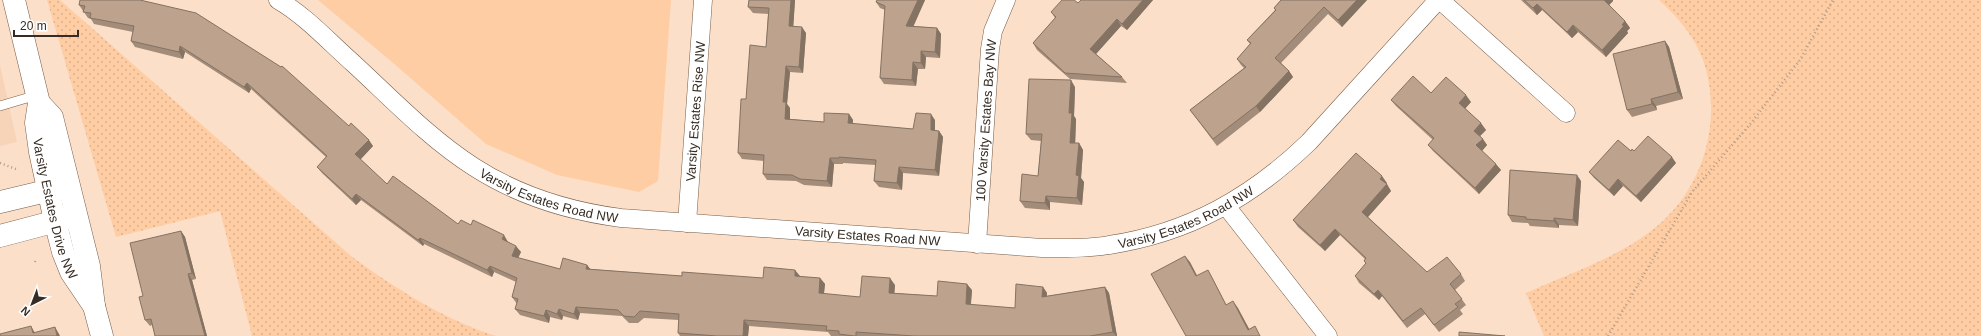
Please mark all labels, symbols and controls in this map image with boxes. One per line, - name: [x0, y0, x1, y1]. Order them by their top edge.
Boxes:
- scale bar: [14, 12, 78, 38]
- text: 20 m: [20, 19, 47, 33]
- street label: 100 Varsity Estates Bay NW: [973, 37, 1000, 202]
- street label: Varsity Estates Rise NW: [683, 40, 708, 182]
- street label: Varsity Estates Drive NW: [30, 137, 81, 283]
- street label: Varsity Estates Road NW: [477, 165, 620, 226]
- street label: Varsity Estates Road NW: [1117, 183, 1257, 251]
- street label: Varsity Estates Road NW: [794, 223, 941, 249]
- north arrow: [12, 284, 52, 324]
- text: N: [18, 304, 32, 319]

